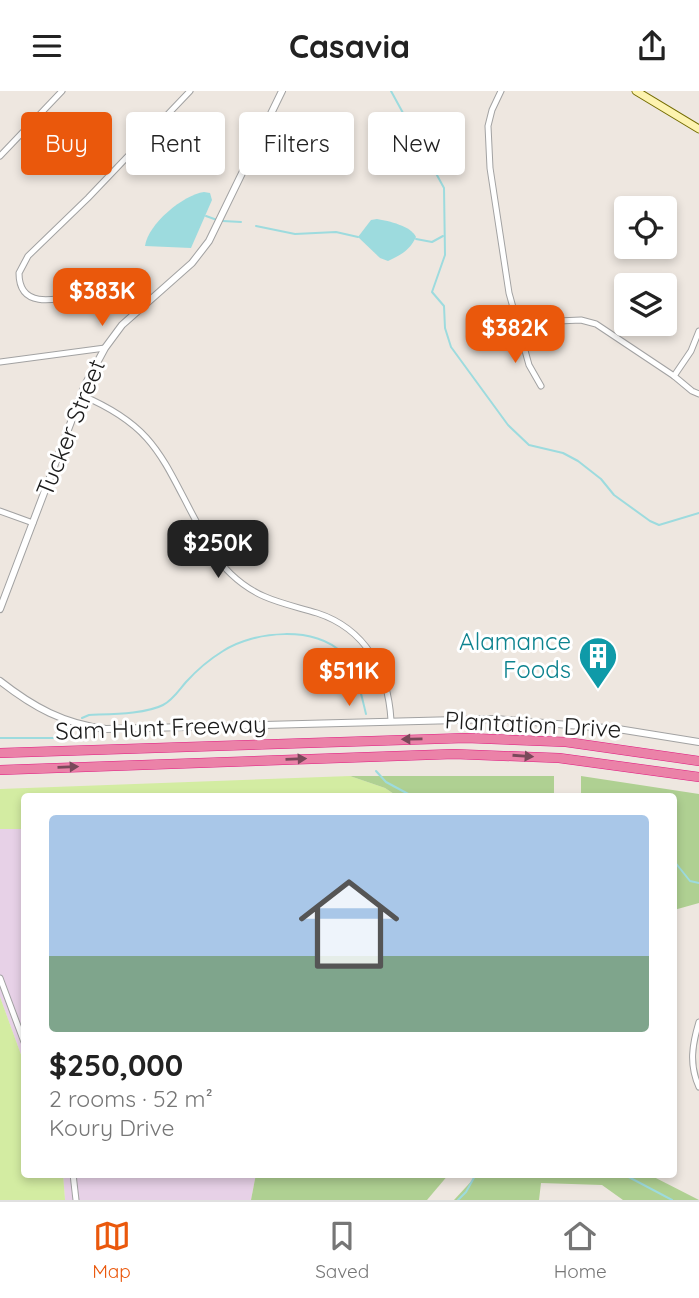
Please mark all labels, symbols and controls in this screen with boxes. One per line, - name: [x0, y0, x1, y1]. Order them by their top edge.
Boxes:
- text: Casavia: [289, 26, 410, 66]
- icon: menu: [28, 27, 66, 65]
- icon: share: [633, 27, 671, 65]
- chip: Buy: [21, 112, 112, 175]
- chip: Rent: [126, 112, 225, 175]
- chip: Filters: [239, 112, 354, 175]
- chip: New: [368, 112, 465, 175]
- map controls: [614, 196, 677, 336]
- button: locate: [614, 196, 677, 259]
- pin: $383K: [53, 268, 151, 328]
- button: layers: [614, 273, 677, 336]
- text: $383K: [69, 276, 135, 305]
- pin: $382K: [466, 306, 564, 365]
- text: $382K: [482, 313, 548, 342]
- street label: Tucker Street: [29, 355, 111, 500]
- pin: $250K: [169, 521, 267, 580]
- text: $250K: [183, 528, 253, 557]
- place label: Alamance Foods: [459, 626, 571, 684]
- building icon: Alamance Foods: [577, 635, 619, 690]
- pin: $511K: [300, 649, 398, 708]
- text: $511K: [319, 656, 379, 685]
- street label: Plantation Drive: [444, 704, 622, 744]
- street label: Sam Hunt Freeway: [55, 708, 267, 746]
- one-way arrow: [400, 733, 422, 745]
- one-way arrow: [512, 751, 534, 762]
- one-way arrow: [285, 753, 307, 764]
- one-way arrow: [57, 762, 79, 773]
- icon: home: [286, 861, 412, 987]
- text: $250,000: [49, 1046, 183, 1084]
- text: 2 rooms · 52 m²: [49, 1084, 213, 1113]
- text: Koury Drive: [49, 1113, 175, 1142]
- tab: Map: [92, 1217, 131, 1283]
- tab: Saved: [315, 1217, 369, 1283]
- tab: Home: [554, 1217, 607, 1283]

